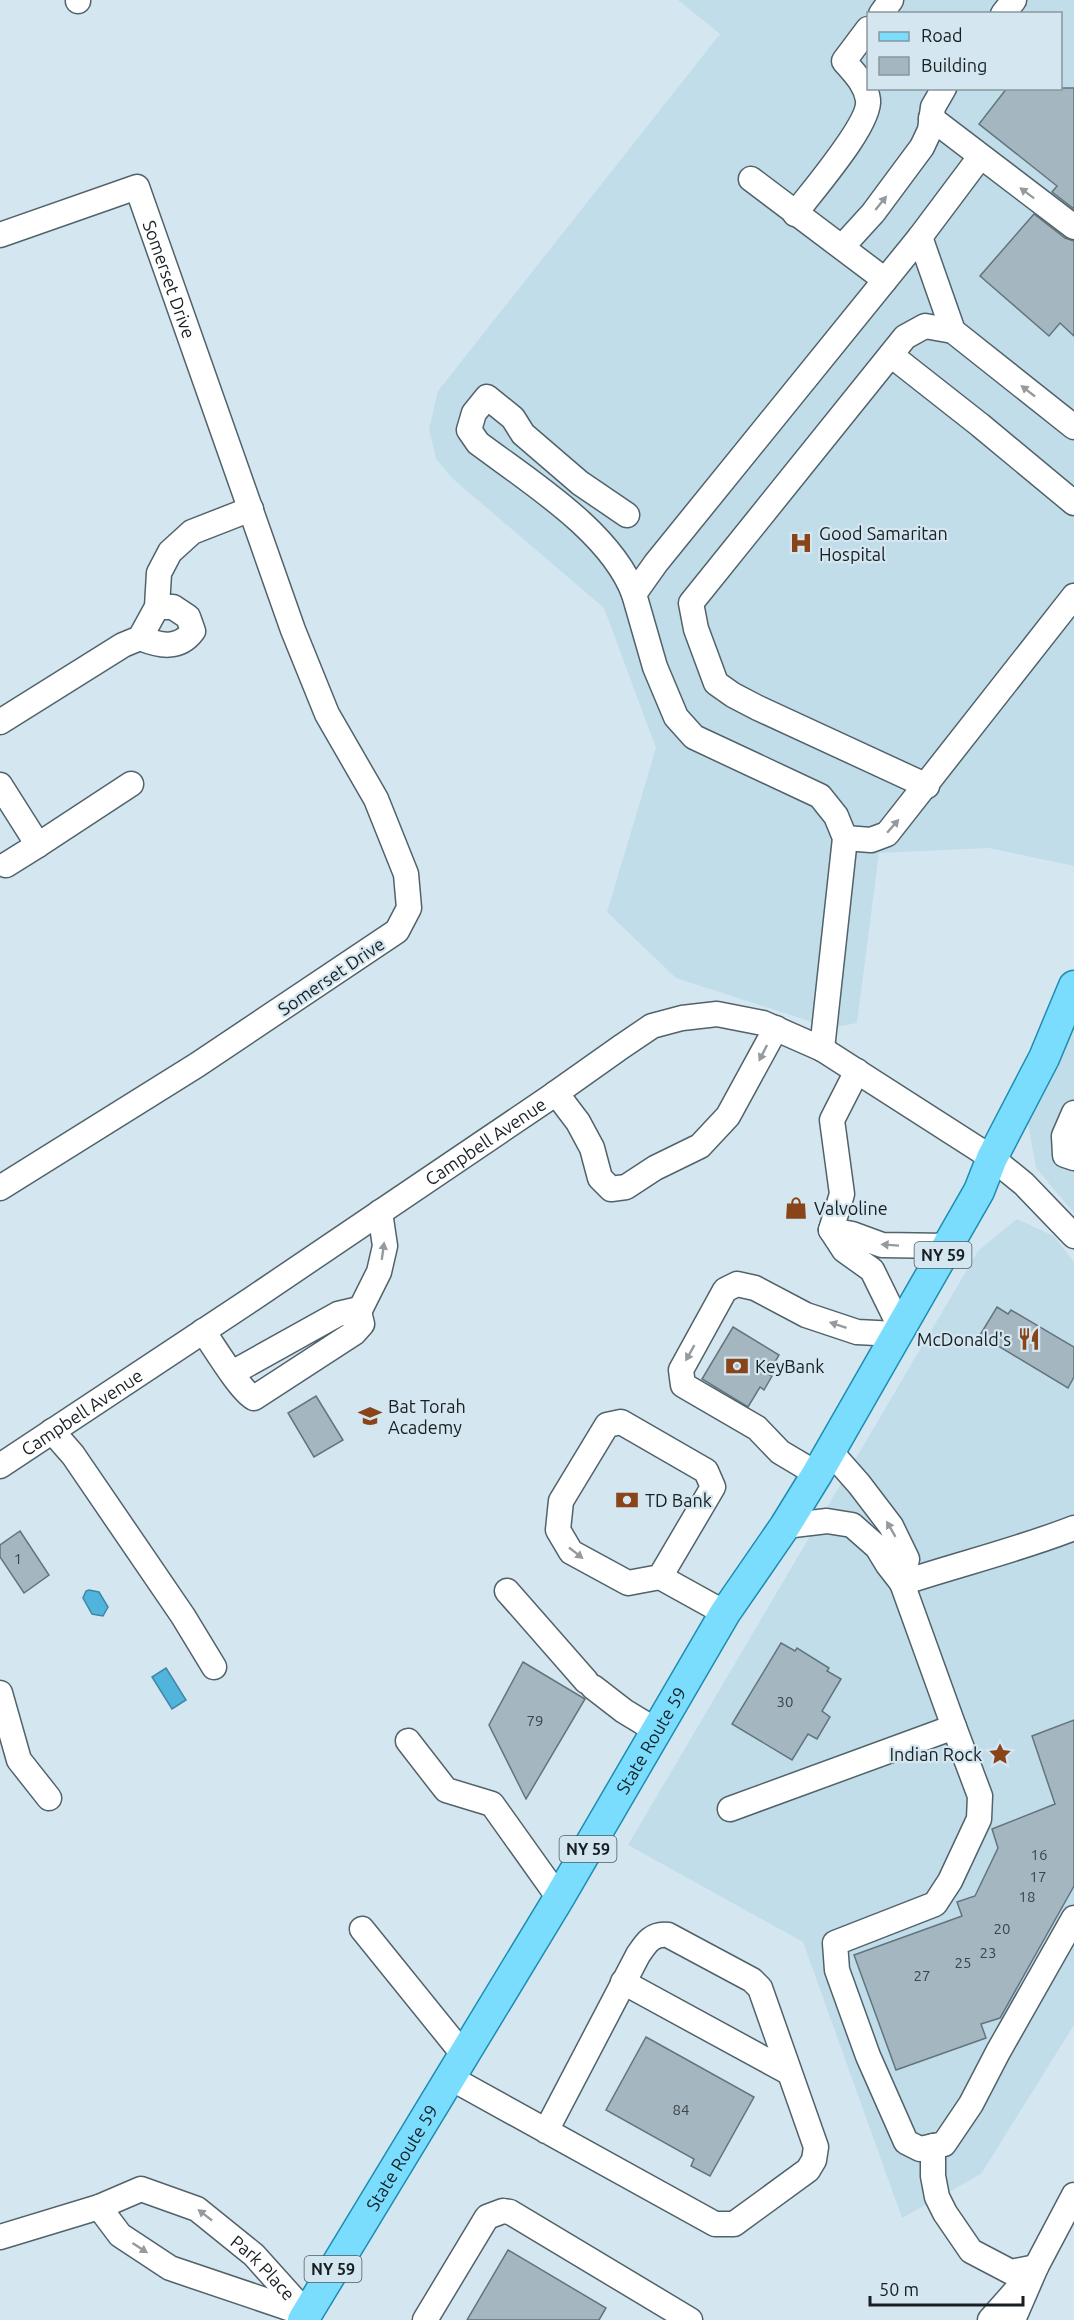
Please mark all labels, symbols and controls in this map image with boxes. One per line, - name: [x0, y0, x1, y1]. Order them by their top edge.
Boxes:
- legend: [867, 12, 1062, 90]
- text: Road: [921, 25, 963, 45]
- text: Building: [921, 55, 987, 75]
- one-way arrow: [1019, 187, 1035, 199]
- one-way arrow: [874, 196, 886, 211]
- street label: Somerset Drive: [140, 218, 199, 341]
- one-way arrow: [1020, 384, 1036, 397]
- place label: Good Samaritan Hospital: [819, 523, 948, 564]
- hospital icon: Good Samaritan Hospital: [788, 530, 814, 556]
- one-way arrow: [886, 819, 899, 834]
- street label: Somerset Drive: [274, 933, 388, 1019]
- one-way arrow: [758, 1044, 768, 1062]
- street label: Campbell Avenue: [421, 1093, 549, 1189]
- shop icon: Valvoline: [783, 1195, 809, 1221]
- place label: Valvoline: [814, 1198, 888, 1218]
- one-way arrow: [880, 1240, 899, 1250]
- one-way arrow: [378, 1241, 387, 1260]
- road number: NY 59: [914, 1242, 972, 1268]
- one-way arrow: [829, 1320, 847, 1330]
- restaurant icon: McDonald's: [1016, 1326, 1042, 1352]
- place label: McDonald's: [917, 1329, 1011, 1349]
- one-way arrow: [685, 1345, 696, 1361]
- bank icon: KeyBank: [724, 1353, 750, 1379]
- place label: KeyBank: [755, 1356, 824, 1376]
- street label: Campbell Avenue: [17, 1365, 146, 1459]
- place label: Bat Torah Academy: [388, 1396, 466, 1437]
- school or university icon: Bat Torah Academy: [357, 1403, 383, 1429]
- bank icon: TD Bank: [614, 1487, 640, 1513]
- place label: TD Bank: [645, 1490, 712, 1510]
- one-way arrow: [886, 1521, 897, 1537]
- one-way arrow: [568, 1546, 584, 1559]
- house number: 1: [14, 1550, 22, 1567]
- street label: State Route 59: [612, 1683, 690, 1797]
- house number: 30: [777, 1693, 793, 1710]
- house number: 79: [527, 1712, 543, 1729]
- place icon: Indian Rock: [987, 1741, 1013, 1767]
- place label: Indian Rock: [889, 1744, 982, 1764]
- road number: NY 59: [560, 1836, 616, 1862]
- house number: 16: [1031, 1846, 1047, 1863]
- house number: 17: [1030, 1868, 1046, 1885]
- house number: 18: [1019, 1888, 1035, 1905]
- house number: 20: [994, 1920, 1010, 1937]
- house number: 23: [980, 1944, 996, 1961]
- house number: 25: [955, 1954, 971, 1971]
- house number: 27: [914, 1967, 930, 1984]
- street label: State Route 59: [362, 2101, 441, 2214]
- house number: 84: [673, 2101, 689, 2118]
- one-way arrow: [197, 2209, 213, 2222]
- street label: Park Place: [227, 2231, 299, 2304]
- one-way arrow: [132, 2242, 148, 2253]
- road number: NY 59: [304, 2256, 362, 2282]
- scale bar: [870, 2269, 1023, 2307]
- text: 50 m: [879, 2279, 919, 2299]

